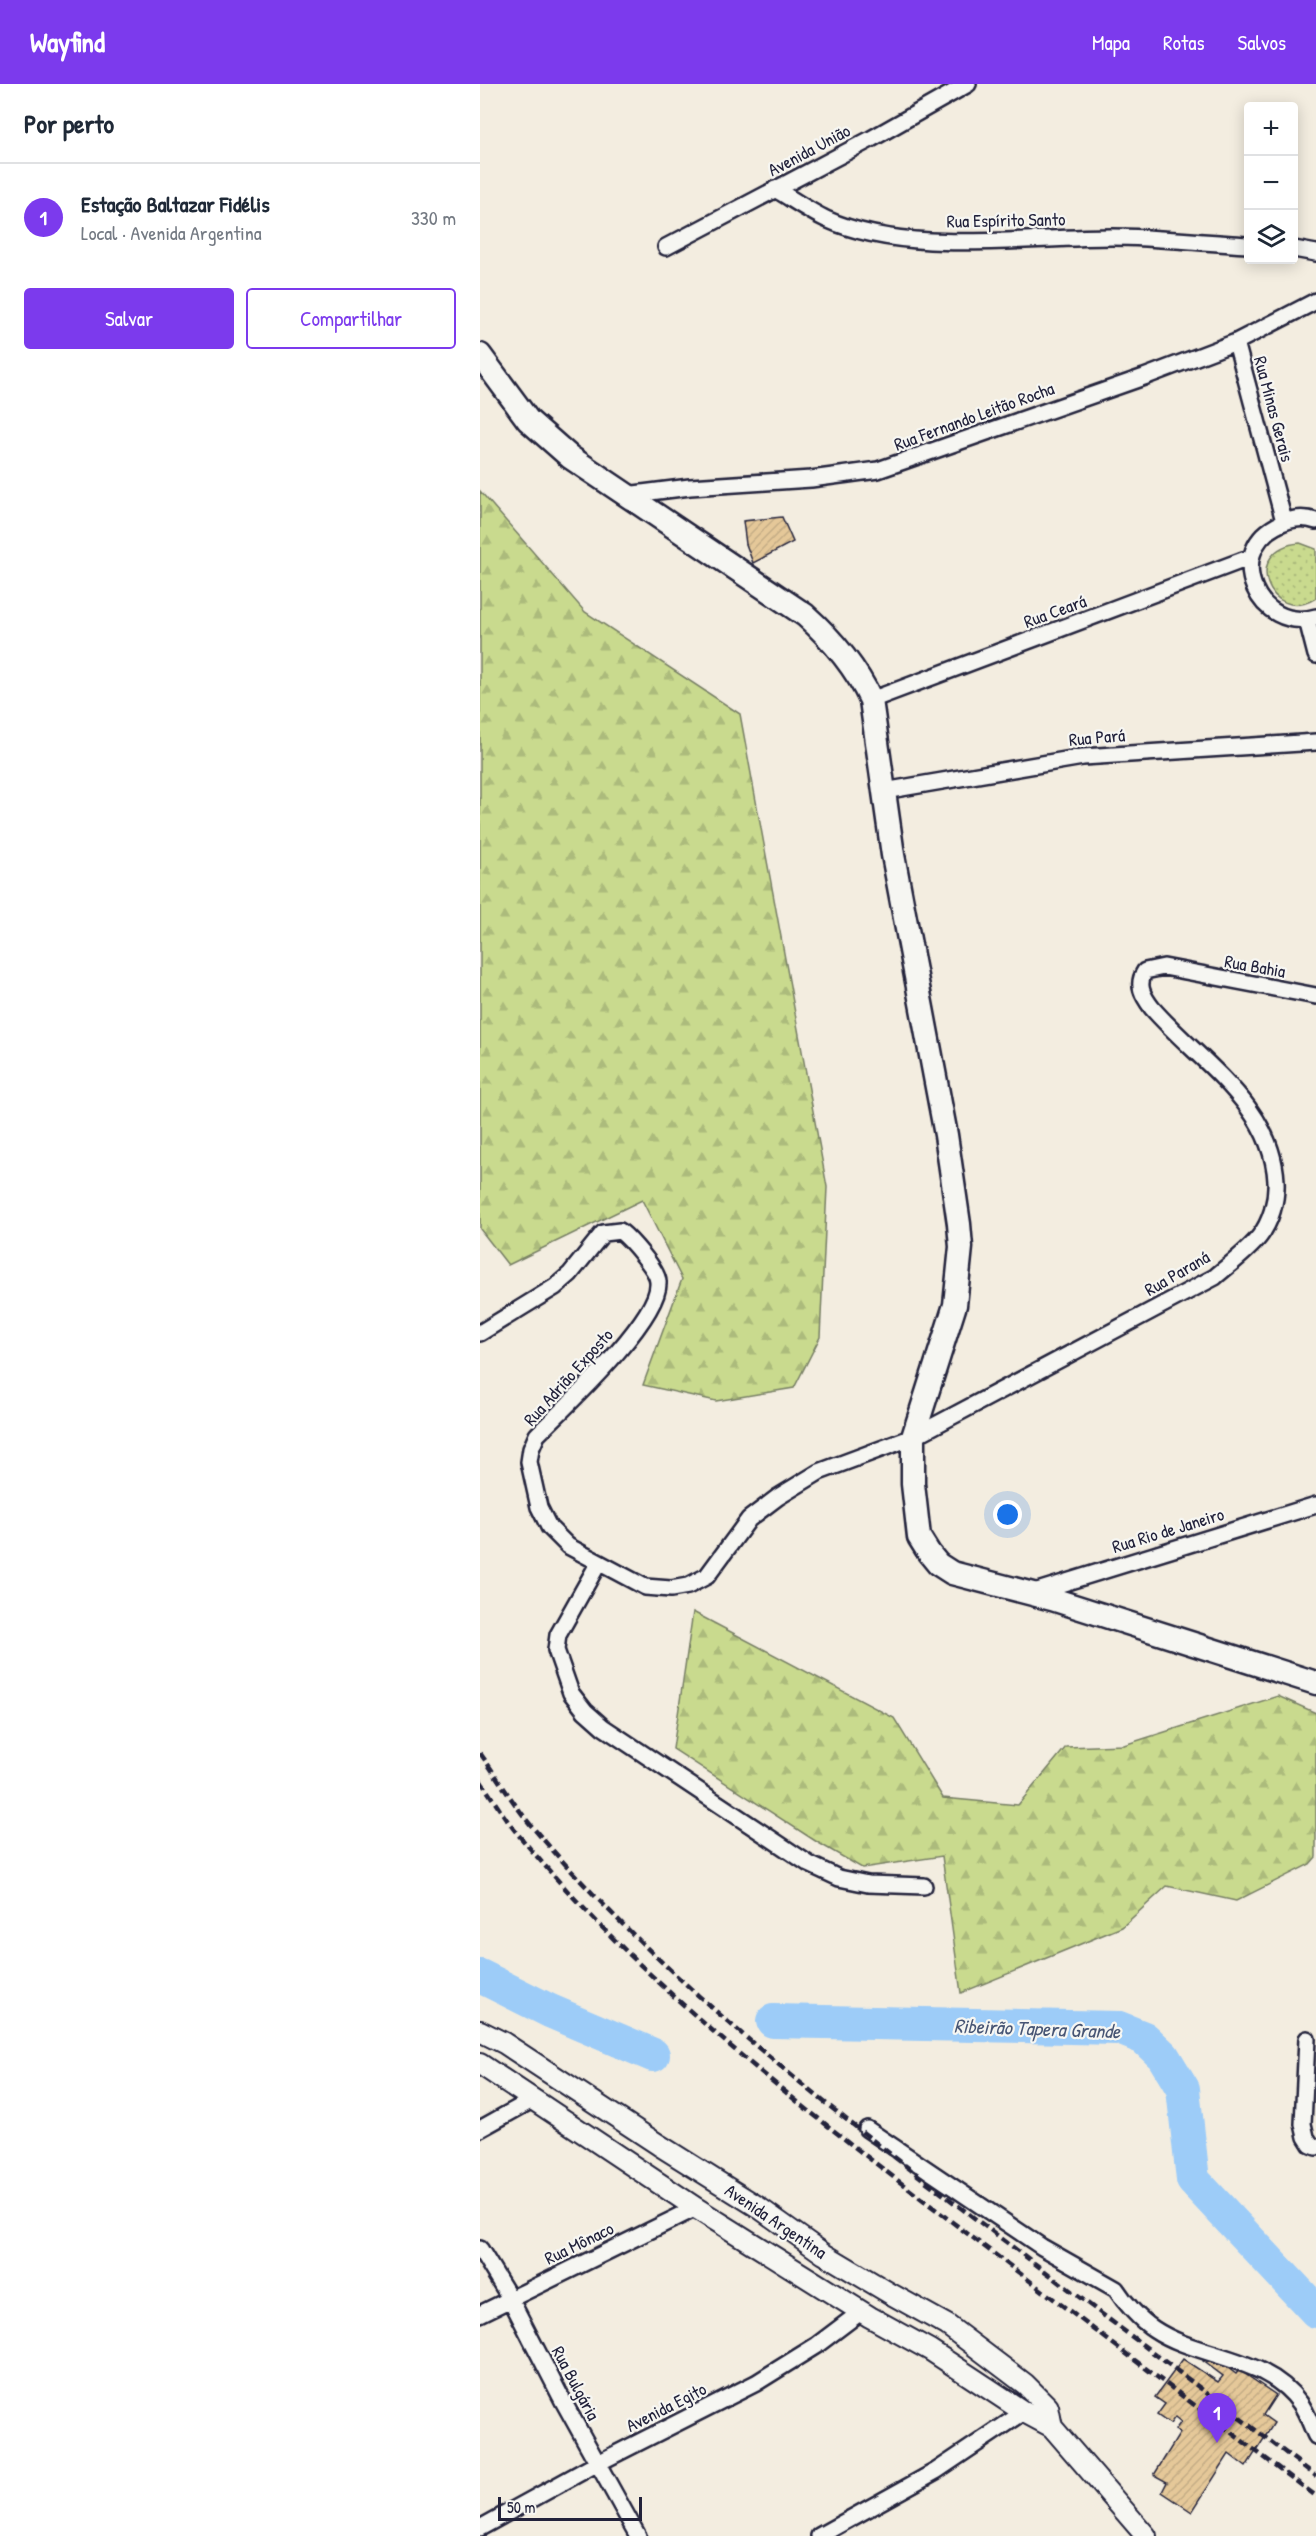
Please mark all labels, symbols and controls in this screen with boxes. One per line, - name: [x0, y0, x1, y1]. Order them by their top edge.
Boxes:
- text: Wayfind: [30, 23, 105, 61]
- text: Mapa: [1092, 28, 1130, 57]
- text: Rotas: [1163, 28, 1205, 57]
- text: Salvos: [1238, 28, 1286, 57]
- map controls: [1244, 102, 1298, 264]
- button: +: [1244, 102, 1298, 156]
- text: Por perto: [24, 106, 114, 141]
- street label: Avenida União: [763, 118, 855, 182]
- button: −: [1244, 156, 1298, 210]
- text: Estação Baltazar Fidélis: [81, 189, 270, 219]
- text: 1: [40, 204, 47, 231]
- text: 330 m: [411, 204, 456, 231]
- street label: Rua Espírito Santo: [946, 206, 1066, 234]
- button: layers: [1244, 210, 1298, 264]
- text: Local · Avenida Argentina: [81, 219, 262, 246]
- button: Salvar: [24, 288, 234, 349]
- button: Compartilhar: [246, 288, 456, 349]
- street label: Rua Minas Gerais: [1248, 353, 1300, 465]
- street label: Rua Fernando Leitão Rocha: [890, 375, 1058, 457]
- street label: Rua Ceará: [1020, 588, 1090, 634]
- street label: Rua Pará: [1068, 722, 1126, 752]
- street label: Rua Bahia: [1223, 948, 1287, 984]
- street label: Rua Paraná: [1140, 1244, 1214, 1302]
- street label: Rua Adrião Exposto: [518, 1323, 618, 1431]
- your location: [993, 1500, 1022, 1529]
- street label: Rua Rio de Janeiro: [1109, 1501, 1227, 1559]
- water label: Ribeirão Tapera Grande: [953, 2012, 1122, 2045]
- street label: Avenida Argentina: [720, 2178, 832, 2264]
- street label: Rua Mônaco: [540, 2216, 618, 2270]
- street label: Rua Bulgária: [546, 2341, 606, 2425]
- street label: Avenida Egito: [622, 2376, 710, 2438]
- pin: 1: [1198, 2394, 1236, 2443]
- scale bar: [498, 2494, 642, 2522]
- text: 50 m: [507, 2496, 536, 2518]

